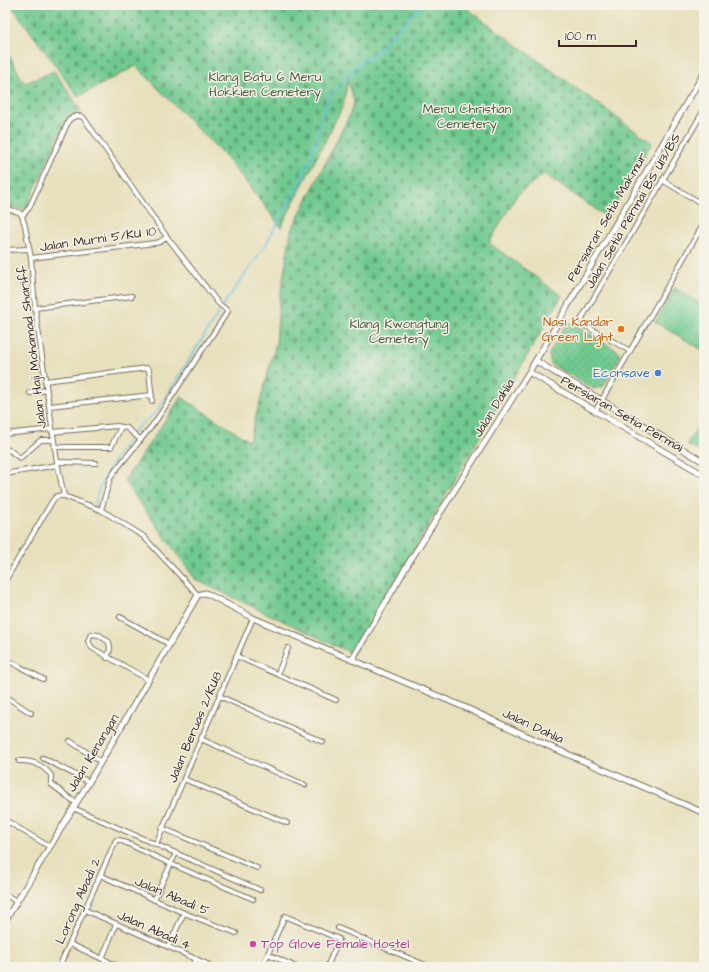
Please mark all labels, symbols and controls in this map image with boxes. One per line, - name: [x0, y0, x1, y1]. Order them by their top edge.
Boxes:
- scale bar: [559, 22, 636, 48]
- text: 100 m: [565, 28, 596, 45]
- park label: Klang Batu 6 Meru Hokkien Cemetery: [209, 68, 322, 102]
- park label: Meru Christian Cemetery: [423, 100, 512, 134]
- street label: Jalan Setia Permai BS U13/BS: [581, 130, 685, 292]
- street label: Persiaran Setia Makmur: [563, 149, 651, 285]
- street label: Jalan Murni 5/KU 10: [39, 222, 157, 256]
- street label: Jalan Haji Mohamad Shariff: [13, 264, 51, 429]
- place label: Nasi Kandar Green Light: [542, 313, 614, 347]
- park label: Klang Kwongtung Cemetery: [350, 315, 449, 349]
- marker: Nasi Kandar Green Light: [616, 324, 626, 334]
- place label: Econsave: [593, 364, 650, 382]
- marker: Econsave: [653, 368, 663, 378]
- street label: Persiaran Setia Permai: [557, 372, 687, 456]
- street label: Jalan Dahlia: [469, 375, 519, 441]
- street label: Jalan Beruas 2/KU8: [163, 668, 227, 785]
- street label: Jalan Dahlia: [499, 704, 567, 748]
- street label: Jalan Kenangan: [63, 710, 125, 796]
- street label: Lorong Abadi 2: [51, 854, 106, 947]
- street label: Jalan Abadi 5: [132, 872, 212, 920]
- street label: Jalan Abadi 4: [114, 906, 194, 954]
- place label: Top Glove Female Hostel: [261, 935, 409, 953]
- marker: Top Glove Female Hostel: [248, 939, 258, 949]

